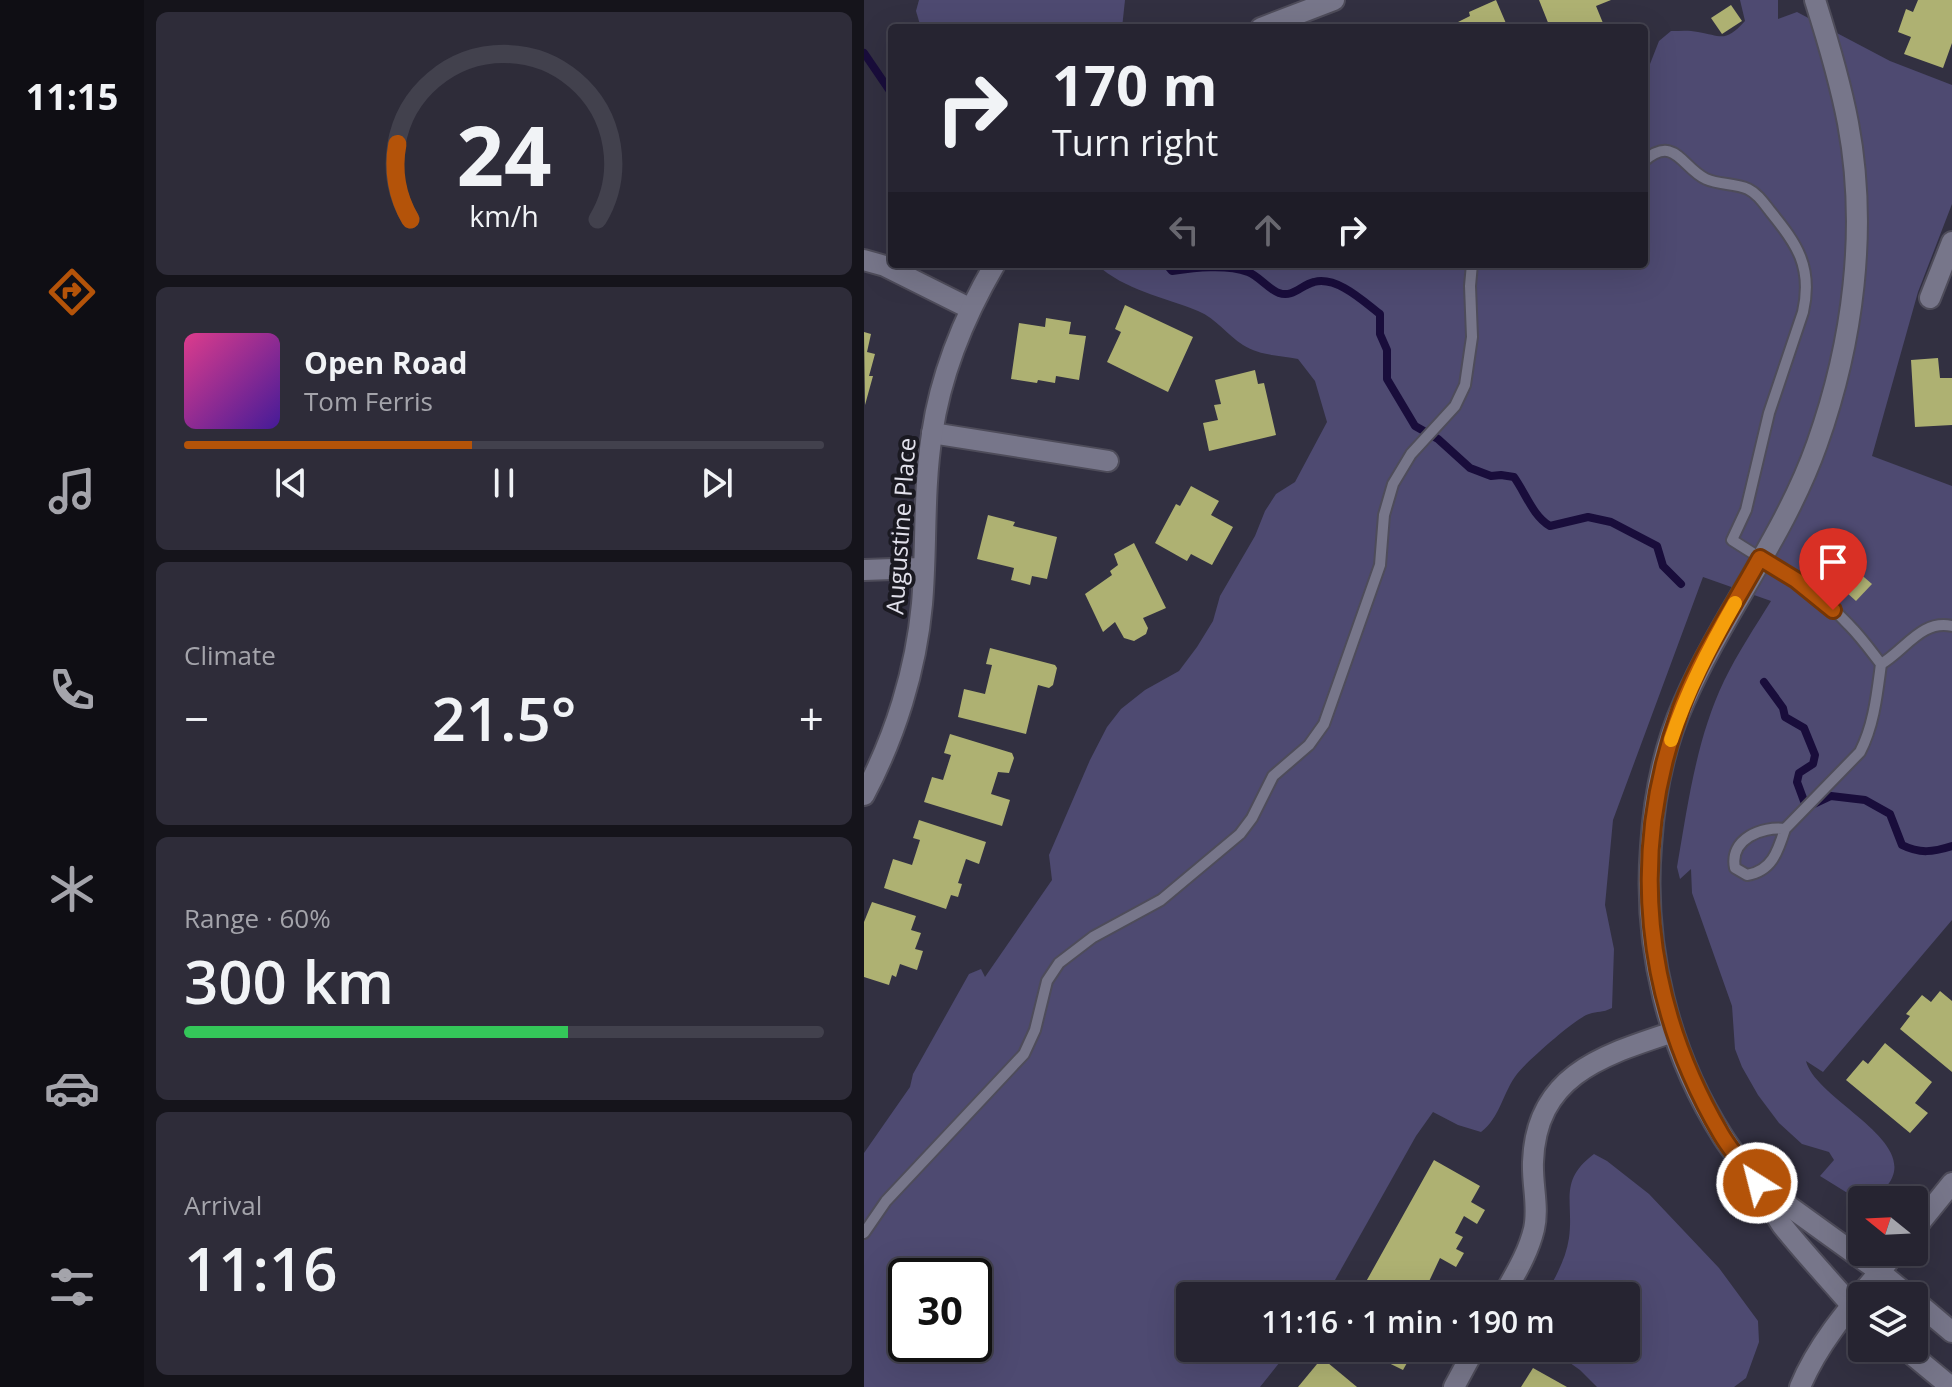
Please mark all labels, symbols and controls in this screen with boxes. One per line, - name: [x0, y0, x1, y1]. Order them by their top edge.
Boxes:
- text: 170 m: [1052, 46, 1218, 122]
- icon: right: [920, 56, 1024, 160]
- text: 11:15: [26, 72, 118, 121]
- text: 24: [456, 96, 552, 209]
- text: Turn right: [1052, 118, 1218, 167]
- text: km/h: [469, 196, 539, 235]
- icon: left: [1162, 208, 1206, 252]
- icon: ahead: [1246, 208, 1290, 252]
- icon: right: [1330, 208, 1374, 252]
- icon: directions: [44, 264, 100, 320]
- text: Open Road: [304, 342, 468, 383]
- text: Tom Ferris: [304, 383, 433, 419]
- street label: Augustine Place: [877, 437, 923, 615]
- icon: previous: [269, 461, 313, 505]
- icon: pause: [482, 461, 526, 505]
- icon: next: [695, 461, 739, 505]
- icon: music: [44, 463, 100, 519]
- pin: [1799, 528, 1867, 610]
- icon: arrive: [1811, 540, 1855, 584]
- text: Climate: [184, 637, 276, 673]
- icon: phone: [44, 662, 100, 718]
- text: 21.5°: [431, 677, 577, 759]
- text: −: [184, 688, 209, 748]
- text: +: [799, 688, 824, 748]
- icon: climate: [44, 861, 100, 917]
- text: Range · 60%: [184, 900, 331, 936]
- text: 300 km: [184, 940, 394, 1022]
- icon: car: [44, 1060, 100, 1116]
- position arrow: [1715, 1141, 1799, 1225]
- north arrow: [1848, 1186, 1928, 1266]
- map controls: [1848, 1186, 1928, 1362]
- text: Arrival: [184, 1187, 262, 1223]
- text: 11:16: [184, 1227, 338, 1309]
- speed limit sign: 30: [888, 1258, 992, 1362]
- icon: filters: [44, 1259, 100, 1315]
- button: layers: [1848, 1282, 1928, 1362]
- text: 11:16 · 1 min · 190 m: [1261, 1301, 1555, 1342]

